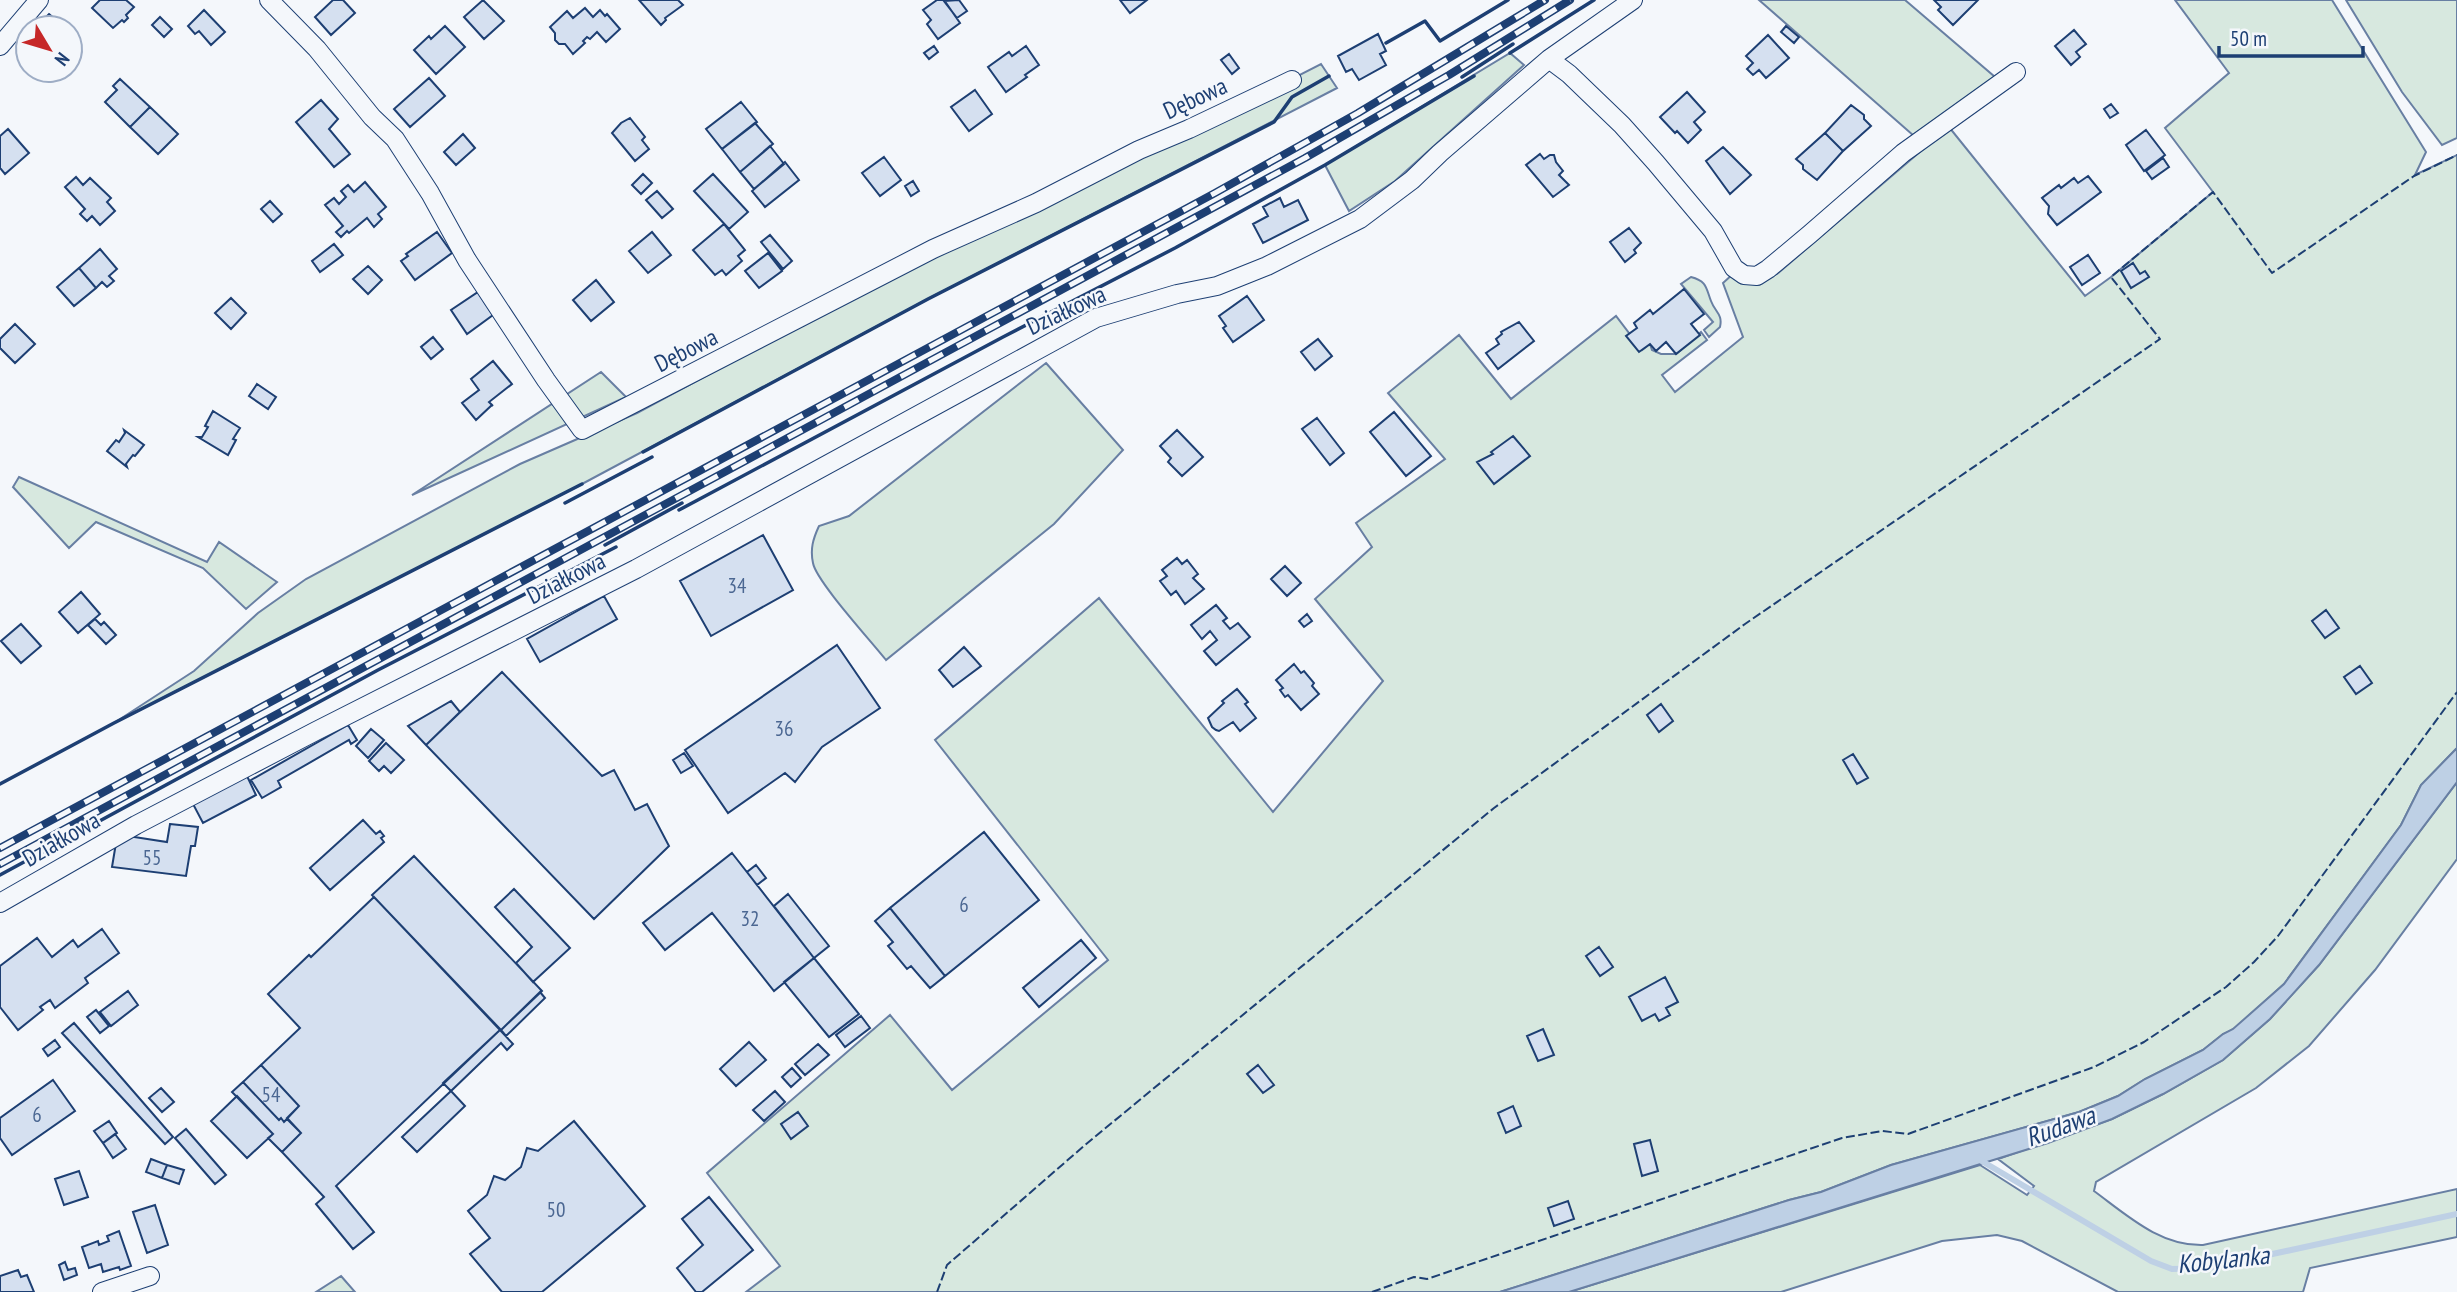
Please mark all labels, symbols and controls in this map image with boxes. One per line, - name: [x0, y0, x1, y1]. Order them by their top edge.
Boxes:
- north arrow: [14, 14, 84, 84]
- scale bar: [2219, 14, 2362, 58]
- text: 50 m: [2230, 25, 2267, 52]
- text: N: [50, 48, 75, 71]
- street label: Dębowa: [1158, 70, 1232, 126]
- street label: Działkowa: [1021, 278, 1111, 342]
- street label: Dębowa: [649, 321, 723, 379]
- street label: Działkowa: [521, 545, 611, 611]
- house number: 34: [728, 572, 747, 599]
- house number: 36: [775, 715, 793, 742]
- street label: Działkowa: [17, 805, 105, 873]
- house number: 55: [143, 844, 161, 871]
- house number: 6: [959, 891, 969, 918]
- house number: 32: [741, 905, 759, 932]
- house number: 54: [262, 1081, 281, 1108]
- water label: Rudawa: [2021, 1098, 2101, 1154]
- house number: 6: [32, 1101, 42, 1128]
- house number: 50: [547, 1196, 565, 1223]
- water label: Kobylanka: [2175, 1238, 2272, 1280]

